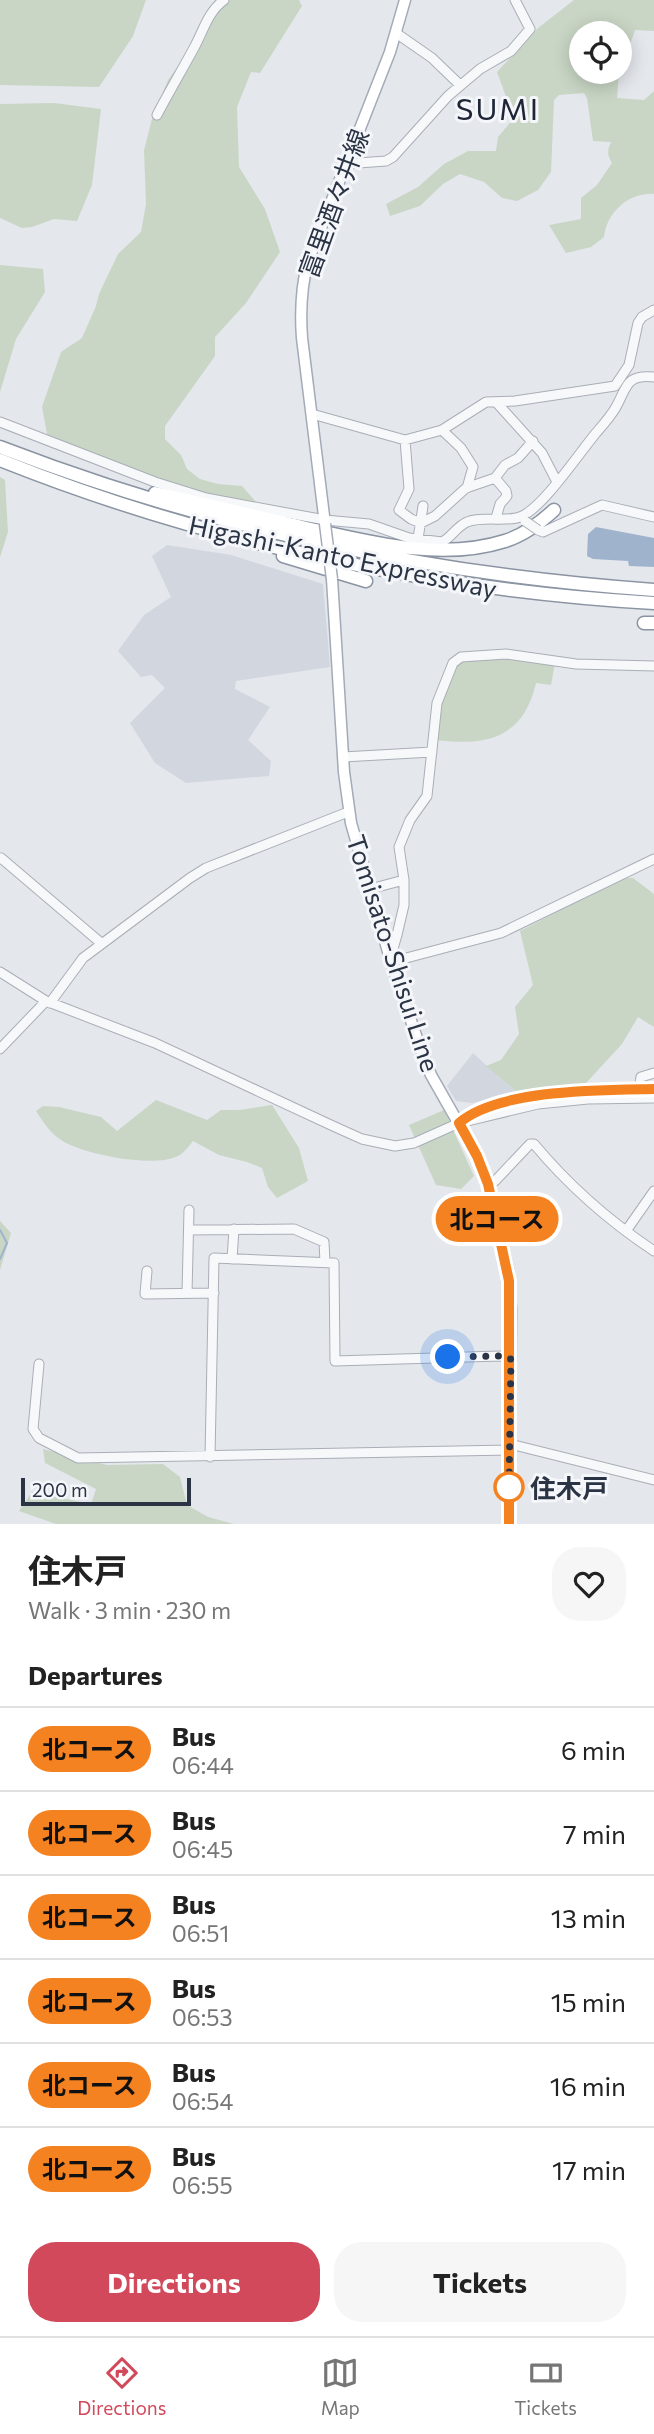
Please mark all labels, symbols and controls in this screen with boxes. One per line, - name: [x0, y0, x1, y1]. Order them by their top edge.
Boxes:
- map controls: [569, 21, 632, 84]
- button: locate: [569, 21, 632, 84]
- district label: SUMI: [456, 89, 540, 126]
- street label: 富里酒々井線: [292, 124, 374, 282]
- street label: Higashi-Kanto Expressway: [186, 508, 500, 604]
- street label: Tomisato-Shisui Line: [341, 831, 447, 1075]
- line badge: 北コース: [448, 1196, 546, 1242]
- text: 北コース: [450, 1204, 544, 1233]
- your location: [430, 1339, 465, 1374]
- marker: 住木戸: [494, 1472, 524, 1502]
- place label: 住木戸: [530, 1472, 608, 1503]
- scale bar: [21, 1475, 191, 1507]
- text: 200 m: [32, 1478, 88, 1501]
- button: heart: [552, 1547, 626, 1621]
- text: 住木戸: [28, 1549, 127, 1590]
- text: Walk · 3 min · 230 m: [28, 1596, 231, 1624]
- text: Departures: [28, 1659, 163, 1690]
- text: Bus: [172, 1720, 216, 1751]
- text: 北コース: [42, 1734, 137, 1763]
- text: 6 min: [561, 1734, 626, 1765]
- text: 06:44: [172, 1751, 234, 1779]
- text: Bus: [172, 1804, 216, 1835]
- text: 北コース: [42, 1818, 137, 1847]
- text: 7 min: [563, 1818, 626, 1849]
- text: 06:45: [172, 1835, 233, 1863]
- text: Bus: [172, 1888, 216, 1919]
- text: 北コース: [42, 1902, 137, 1931]
- text: 13 min: [551, 1902, 626, 1933]
- text: 06:51: [172, 1919, 229, 1947]
- text: Bus: [172, 1972, 216, 2003]
- text: 北コース: [42, 1986, 137, 2015]
- text: 15 min: [551, 1986, 626, 2017]
- text: 06:53: [172, 2003, 233, 2031]
- text: Bus: [172, 2056, 216, 2087]
- text: 北コース: [42, 2070, 137, 2099]
- text: 16 min: [550, 2070, 626, 2101]
- text: 06:54: [172, 2087, 233, 2115]
- text: Bus: [172, 2140, 216, 2171]
- text: 北コース: [42, 2154, 137, 2183]
- text: 17 min: [552, 2154, 626, 2185]
- text: 06:55: [172, 2171, 233, 2199]
- button: Directions: [28, 2242, 320, 2322]
- button: Tickets: [334, 2242, 626, 2322]
- tab: Directions: [77, 2354, 166, 2419]
- tab: Map: [321, 2354, 360, 2419]
- tab: Tickets: [514, 2354, 577, 2419]

